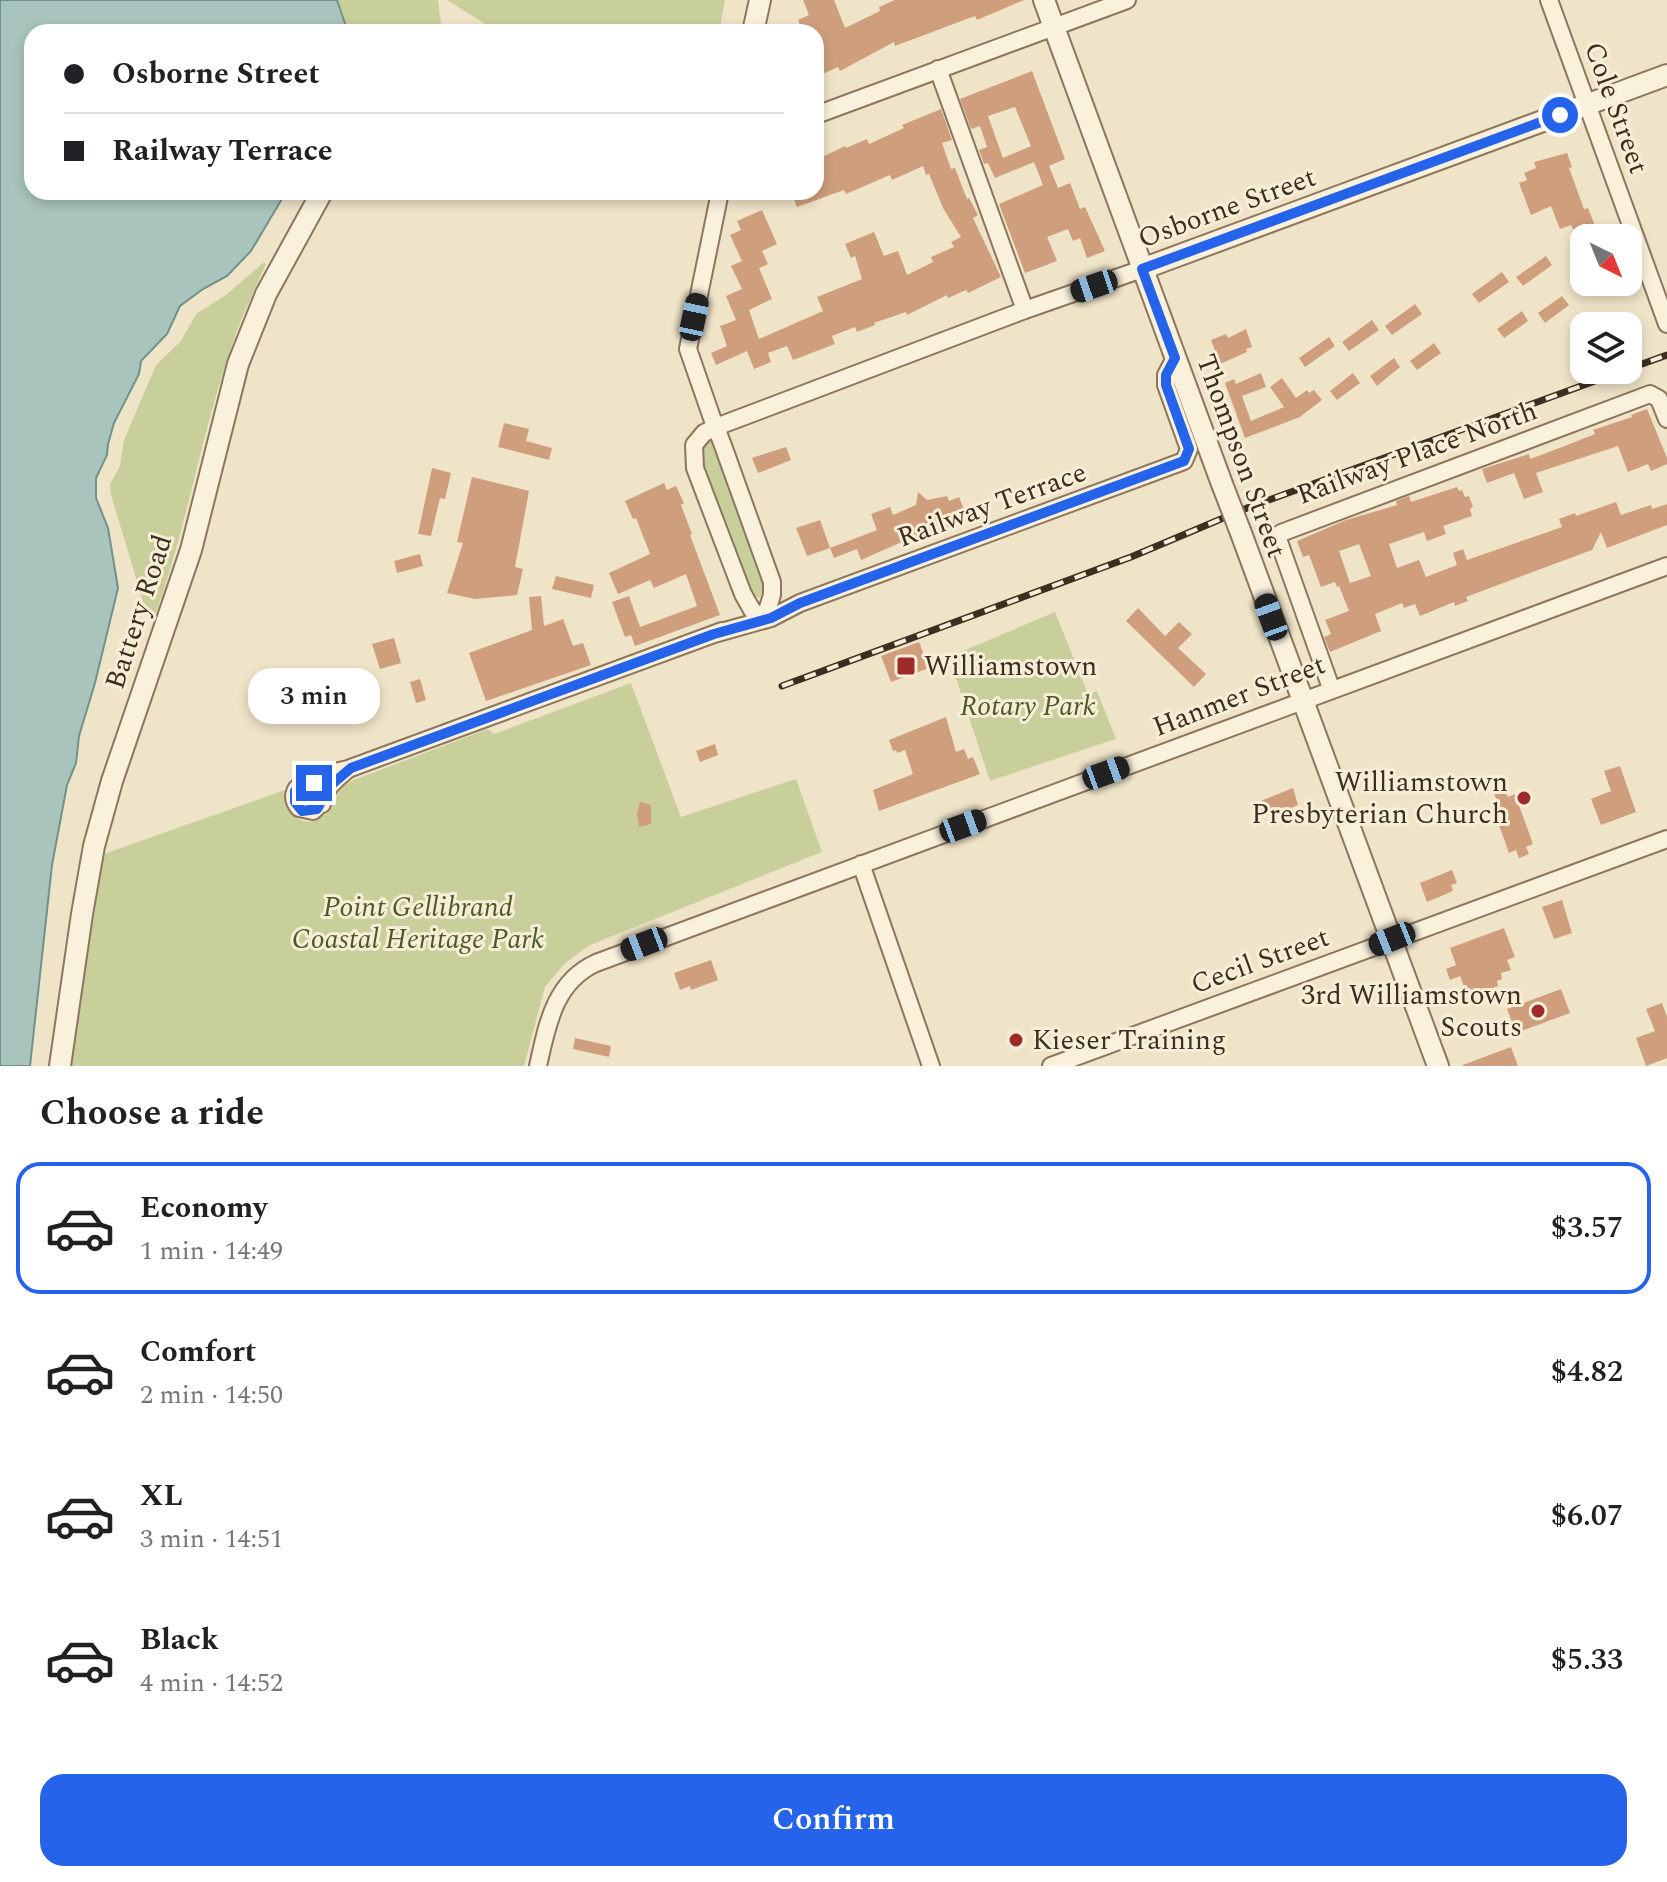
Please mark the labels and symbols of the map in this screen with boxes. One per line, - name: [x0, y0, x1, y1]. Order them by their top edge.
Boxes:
- street label: Cole Street: [1572, 36, 1660, 180]
- route start: [1542, 97, 1578, 133]
- street label: Osborne Street: [1132, 156, 1322, 260]
- north arrow: [1570, 224, 1642, 296]
- car: [1067, 267, 1121, 305]
- car: [677, 291, 711, 343]
- street label: Thompson Street: [1184, 348, 1298, 564]
- street label: Railway Place North: [1291, 390, 1543, 516]
- street label: Railway Terrace: [891, 451, 1093, 559]
- street label: Battery Road: [94, 529, 184, 695]
- car: [1252, 590, 1290, 644]
- street label: Hanmer Street: [1146, 643, 1332, 749]
- place label: Williamstown: [924, 645, 1097, 688]
- marker: Williamstown: [895, 655, 917, 677]
- callout: 3 min: [248, 667, 380, 723]
- park label: Rotary Park: [960, 685, 1096, 728]
- car: [1079, 754, 1133, 792]
- place label: Williamstown Presbyterian Church: [1251, 761, 1508, 836]
- route end: [296, 765, 332, 801]
- marker: Williamstown Presbyterian Church: [1515, 789, 1533, 807]
- car: [936, 807, 990, 845]
- park label: Point Gellibrand Coastal Heritage Park: [292, 886, 544, 961]
- street label: Cecil Street: [1185, 916, 1335, 1006]
- car: [1365, 919, 1419, 959]
- car: [617, 924, 671, 964]
- place label: 3rd Williamstown Scouts: [1301, 974, 1522, 1049]
- marker: 3rd Williamstown Scouts: [1529, 1002, 1547, 1020]
- place label: Kieser Training: [1032, 1019, 1226, 1062]
- marker: Kieser Training: [1007, 1031, 1025, 1049]

